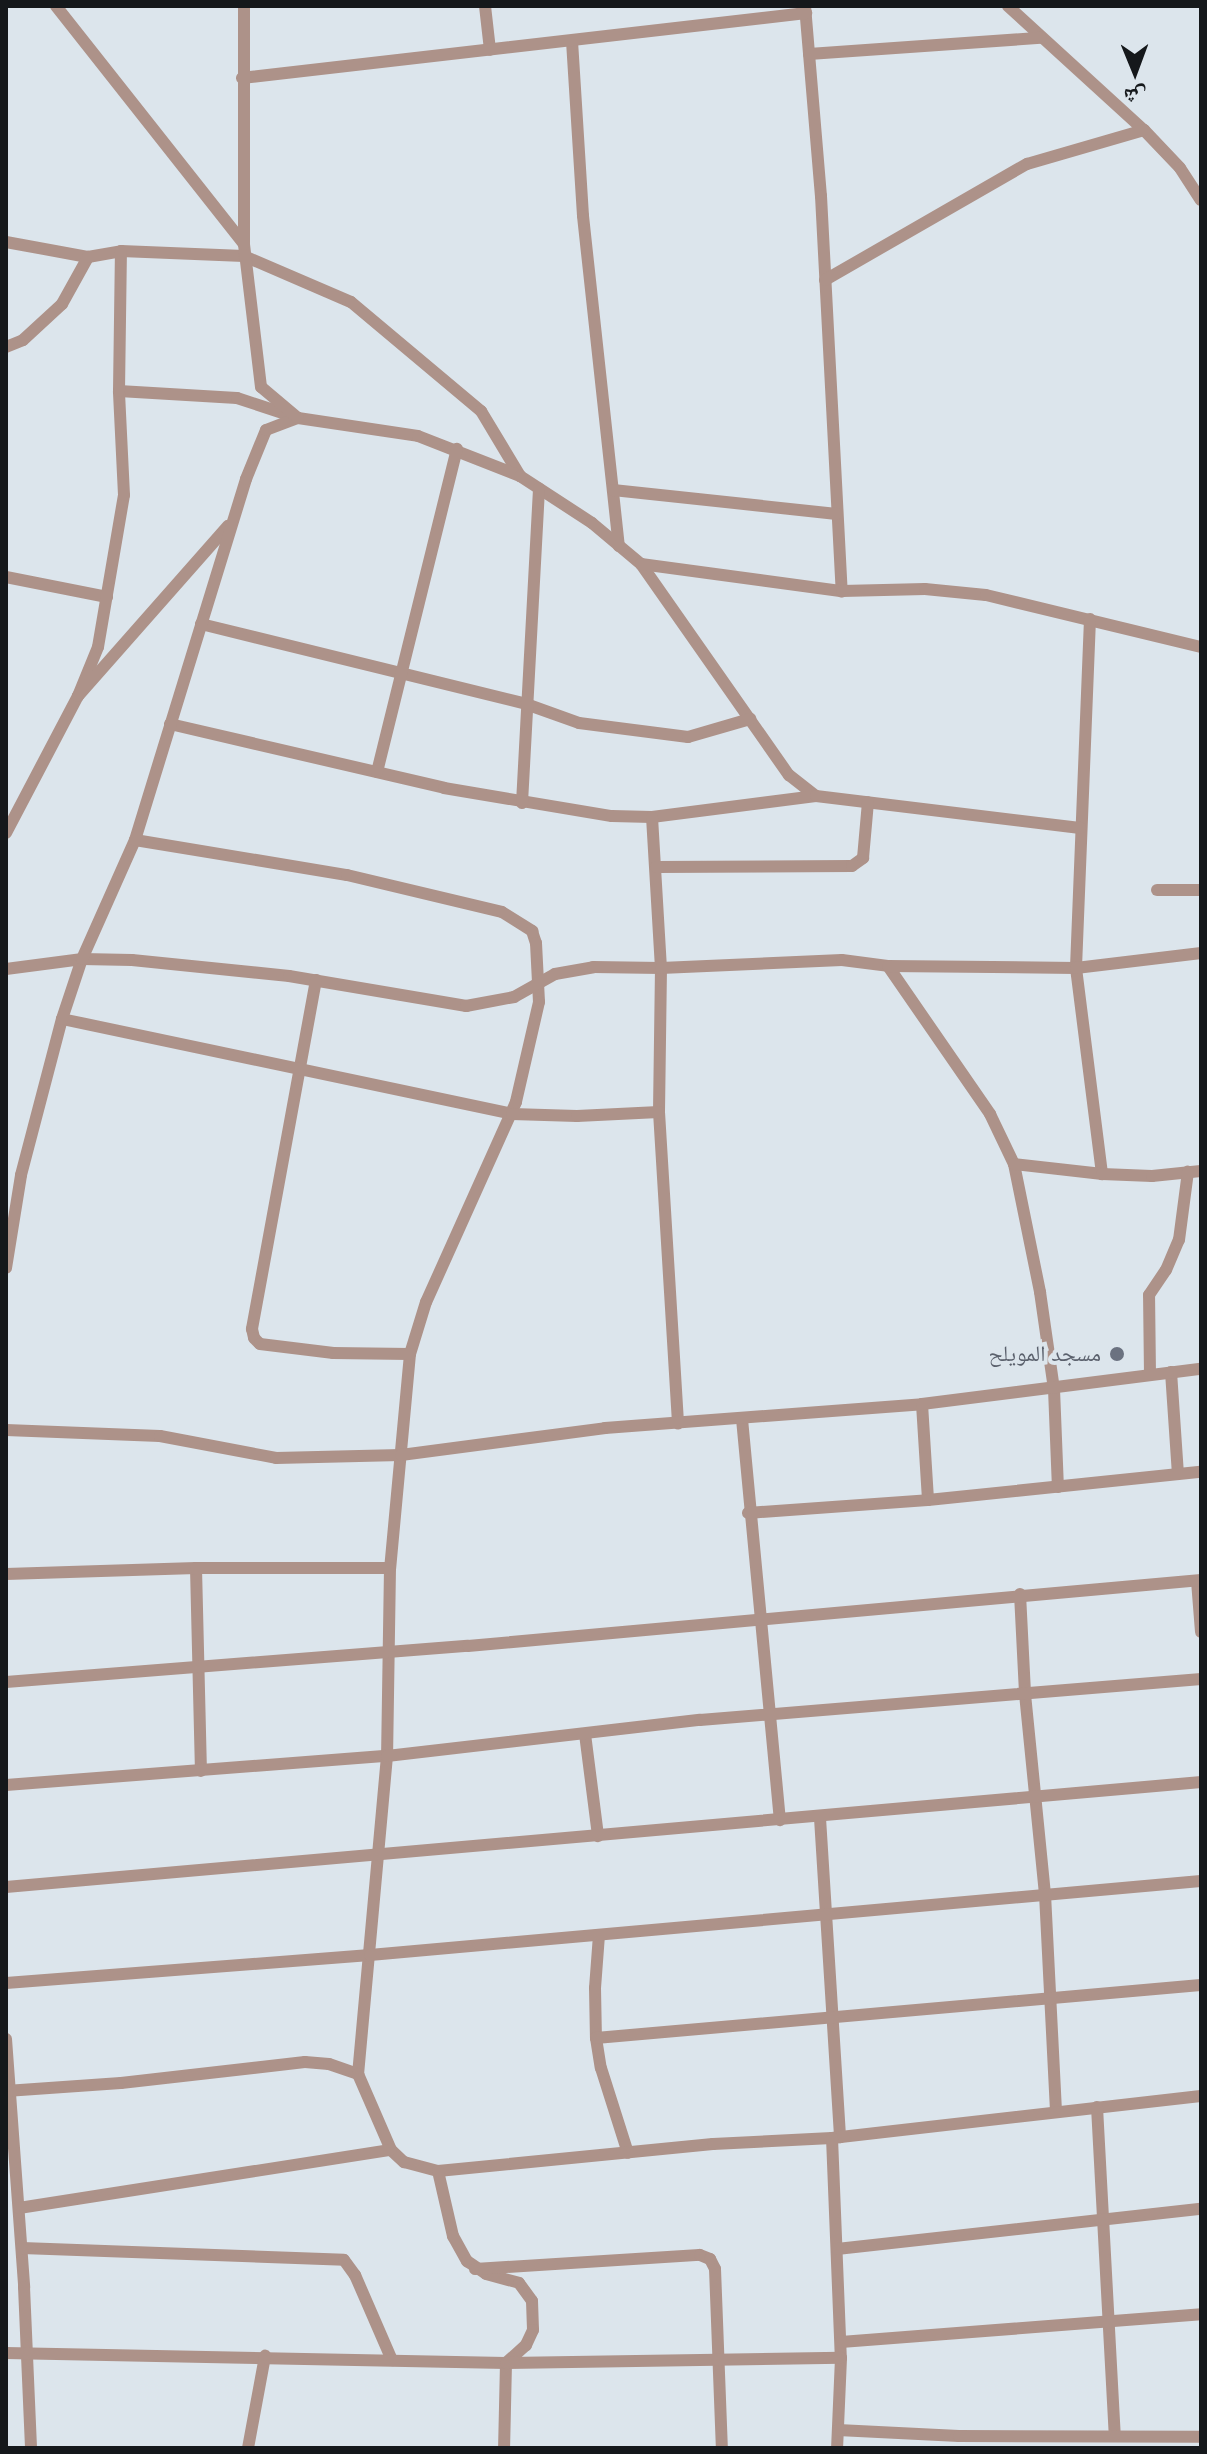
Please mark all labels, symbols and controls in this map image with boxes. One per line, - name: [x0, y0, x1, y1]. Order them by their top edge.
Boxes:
- north arrow: [1095, 32, 1175, 112]
- text: ش: [1124, 82, 1147, 111]
- place label: مسجد المويلح: [989, 1341, 1101, 1367]
- marker: مسجد المويلح: [1108, 1345, 1126, 1363]

